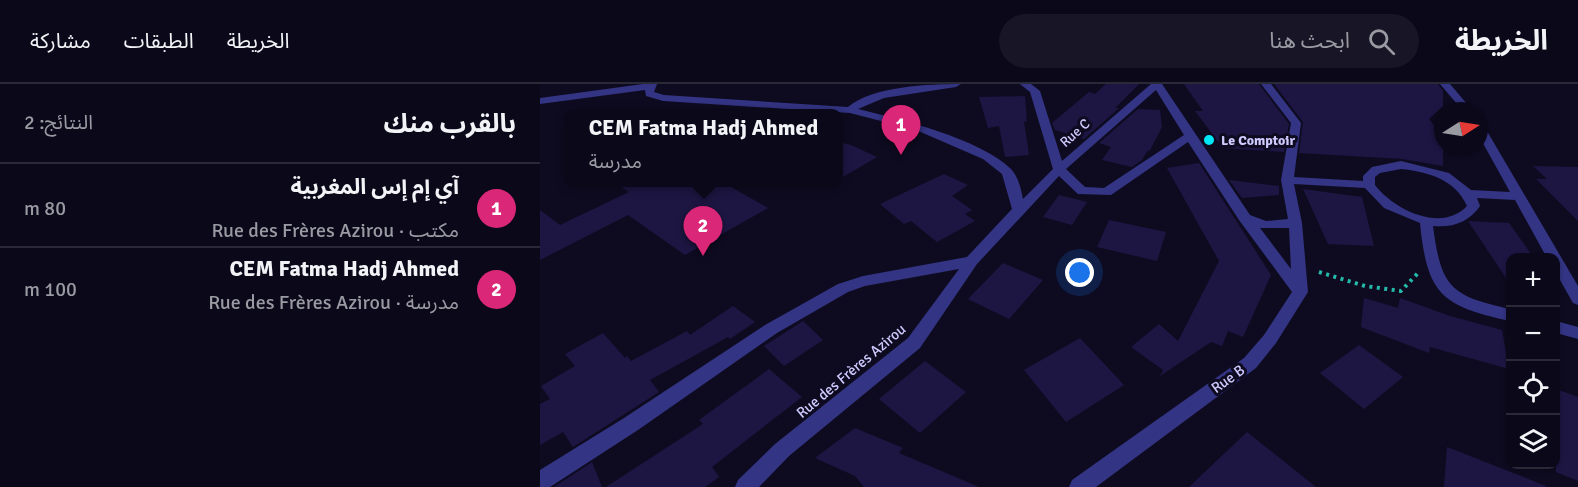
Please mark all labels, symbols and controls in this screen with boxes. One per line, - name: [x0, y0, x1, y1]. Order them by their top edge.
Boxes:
- search box: [999, 14, 1419, 68]
- text: الخريطة: [1455, 24, 1548, 58]
- icon: search: [1365, 25, 1398, 58]
- text: ابحث هنا: [1269, 27, 1350, 54]
- text: مشاركة: [30, 28, 91, 54]
- text: الطبقات: [124, 28, 194, 54]
- text: الخريطة: [227, 28, 290, 54]
- north arrow: [1434, 102, 1488, 156]
- pin: 1: [882, 106, 920, 155]
- text: بالقرب منك: [384, 108, 516, 140]
- popup: [564, 109, 843, 187]
- text: النتائج: 2: [24, 110, 93, 135]
- text: CEM Fatma Hadj Ahmed: [589, 114, 818, 141]
- street label: Rue C: [1057, 115, 1093, 151]
- place label: Le Comptoir: [1221, 132, 1295, 149]
- marker: Le Comptoir: [1202, 133, 1216, 147]
- text: مدرسة: [589, 149, 642, 174]
- text: آي إم إس المغربية: [290, 173, 459, 200]
- text: 80 m: [24, 196, 66, 221]
- text: 1: [491, 196, 502, 221]
- pin: 2: [684, 206, 722, 256]
- text: مكتب · Rue des Frères Azirou: [211, 218, 459, 243]
- map controls: [1506, 253, 1560, 469]
- button: +: [1506, 253, 1560, 307]
- text: CEM Fatma Hadj Ahmed: [229, 255, 459, 282]
- your location: [1065, 258, 1094, 287]
- text: 100 m: [24, 277, 77, 302]
- text: 2: [491, 277, 502, 302]
- text: مدرسة · Rue des Frères Azirou: [208, 290, 459, 315]
- button: −: [1506, 307, 1560, 361]
- street label: Rue des Frères Azirou: [793, 320, 909, 422]
- street label: Rue B: [1208, 361, 1248, 397]
- button: locate: [1506, 361, 1560, 415]
- button: layers: [1506, 415, 1560, 469]

